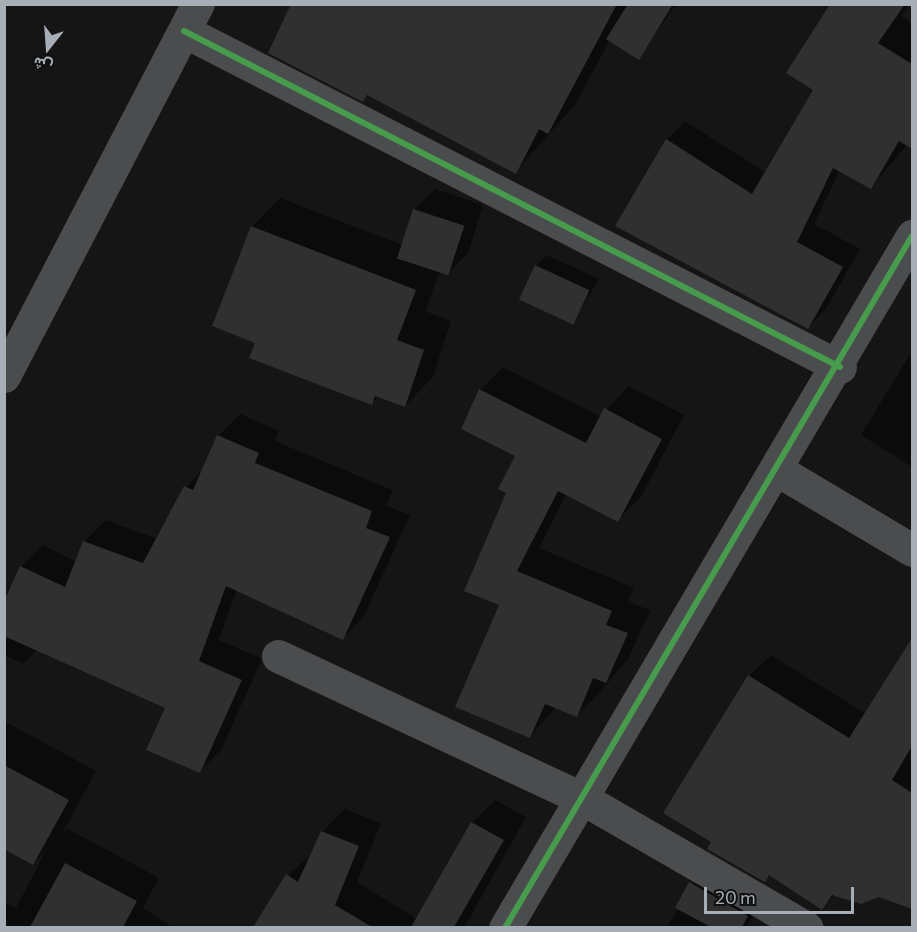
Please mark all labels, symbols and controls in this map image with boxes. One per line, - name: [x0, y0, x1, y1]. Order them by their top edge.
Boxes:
- north arrow: [18, 18, 78, 78]
- text: ش: [31, 54, 55, 78]
- scale bar: [707, 875, 857, 913]
- text: 20 m: [715, 886, 756, 908]

